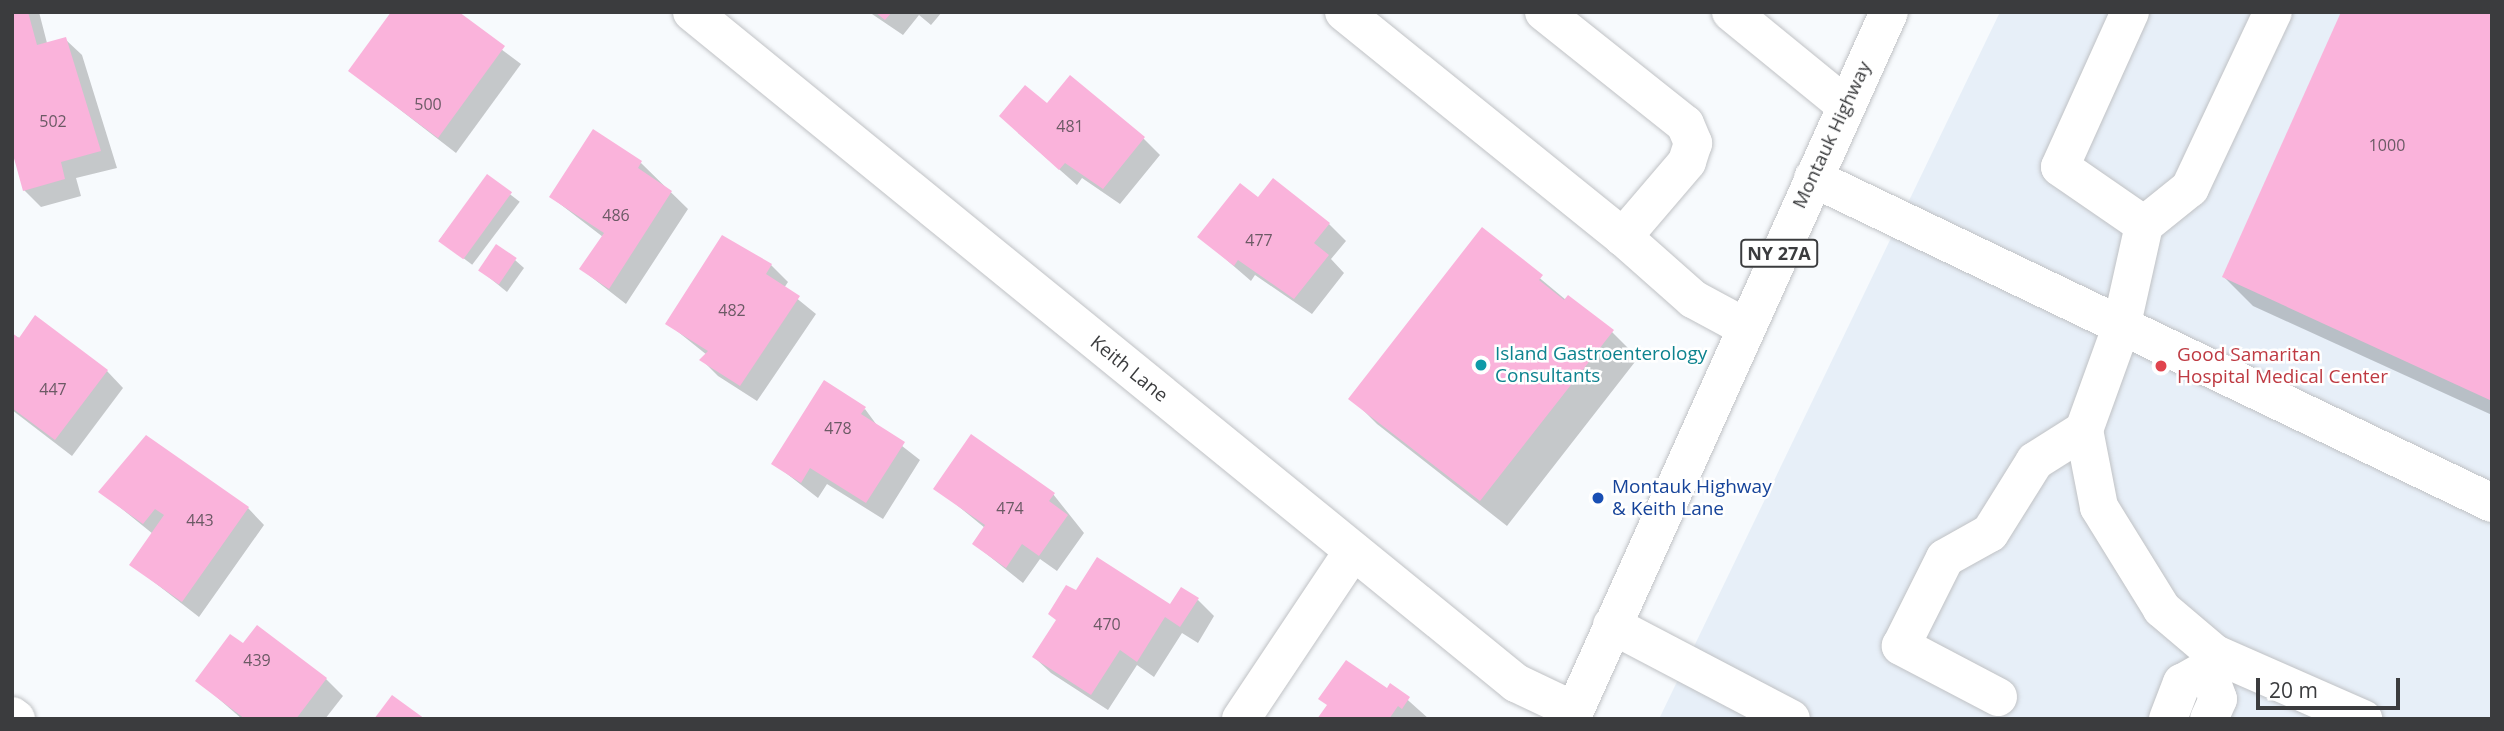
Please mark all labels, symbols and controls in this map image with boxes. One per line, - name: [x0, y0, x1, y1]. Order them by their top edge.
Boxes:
- street label: Montauk Highway: [1788, 58, 1876, 212]
- house number: 500: [414, 94, 442, 114]
- house number: 502: [39, 111, 67, 131]
- house number: 481: [1056, 116, 1084, 136]
- house number: 1000: [2369, 135, 2405, 155]
- house number: 486: [602, 205, 630, 225]
- house number: 477: [1245, 230, 1273, 250]
- road number: NY 27A: [1739, 239, 1819, 268]
- house number: 482: [718, 300, 746, 320]
- street label: Keith Lane: [1086, 331, 1172, 407]
- place label: Island Gastroenterology Consultants: [1495, 343, 1707, 387]
- place label: Good Samaritan Hospital Medical Center: [2177, 344, 2388, 388]
- marker: Good Samaritan Hospital Medical Center: [2151, 356, 2171, 376]
- marker: Island Gastroenterology Consultants: [1473, 357, 1489, 373]
- house number: 447: [39, 379, 67, 399]
- house number: 478: [824, 418, 852, 438]
- place label: Montauk Highway & Keith Lane: [1612, 476, 1772, 520]
- marker: Montauk Highway & Keith Lane: [1590, 490, 1606, 506]
- house number: 474: [996, 498, 1024, 518]
- house number: 443: [186, 510, 214, 530]
- house number: 470: [1093, 614, 1121, 634]
- house number: 439: [243, 650, 271, 670]
- scale bar: [2259, 664, 2402, 708]
- text: 20 m: [2269, 676, 2318, 704]

